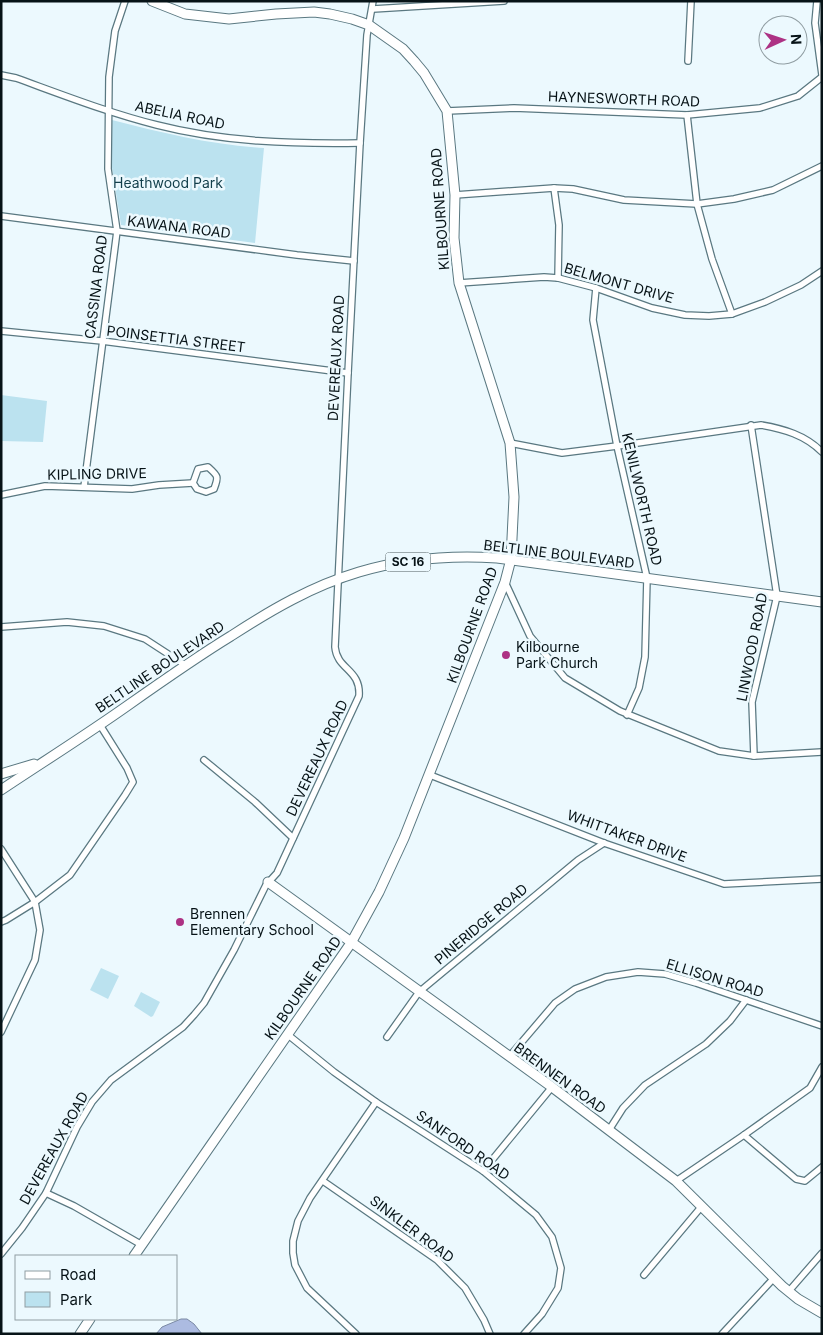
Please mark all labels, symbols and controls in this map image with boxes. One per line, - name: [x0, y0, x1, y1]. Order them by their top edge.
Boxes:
- north arrow: [758, 15, 808, 65]
- text: N: [788, 34, 805, 45]
- street label: HAYNESWORTH ROAD: [548, 87, 700, 110]
- street label: ABELIA ROAD: [134, 97, 227, 132]
- street label: KILBOURNE ROAD: [427, 147, 452, 271]
- park label: Heathwood Park: [113, 174, 223, 191]
- street label: KAWANA ROAD: [126, 212, 232, 241]
- street label: CASSINA ROAD: [81, 234, 110, 340]
- street label: BELMONT DRIVE: [562, 259, 676, 306]
- street label: DEVEREAUX ROAD: [324, 294, 347, 421]
- street label: POINSETTIA STREET: [106, 322, 246, 355]
- street label: KENILWORTH ROAD: [619, 431, 666, 567]
- street label: KIPLING DRIVE: [47, 464, 147, 483]
- street label: BELTLINE BOULEVARD: [483, 536, 635, 571]
- road number: SC 16: [386, 552, 430, 572]
- street label: KILBOURNE ROAD: [443, 564, 500, 685]
- street label: LINWOOD ROAD: [733, 591, 770, 703]
- street label: BELTLINE BOULEVARD: [92, 617, 227, 716]
- place label: Kilbourne Park Church: [516, 638, 598, 671]
- marker: Kilbourne Park Church: [500, 649, 512, 661]
- street label: DEVEREAUX ROAD: [282, 697, 351, 819]
- street label: WHITTAKER DRIVE: [565, 806, 689, 865]
- street label: PINERIDGE ROAD: [431, 880, 531, 968]
- place label: Brennen Elementary School: [190, 905, 314, 938]
- marker: Brennen Elementary School: [174, 916, 186, 928]
- street label: KILBOURNE ROAD: [261, 933, 345, 1043]
- street label: ELLISON ROAD: [664, 955, 766, 1000]
- street label: BRENNEN ROAD: [511, 1039, 610, 1117]
- street label: DEVEREAUX ROAD: [16, 1088, 92, 1207]
- street label: SANFORD ROAD: [413, 1106, 513, 1183]
- street label: SINKLER ROAD: [367, 1191, 458, 1266]
- legend: [15, 1255, 178, 1320]
- text: Road: [60, 1265, 96, 1284]
- text: Park: [60, 1290, 93, 1309]

